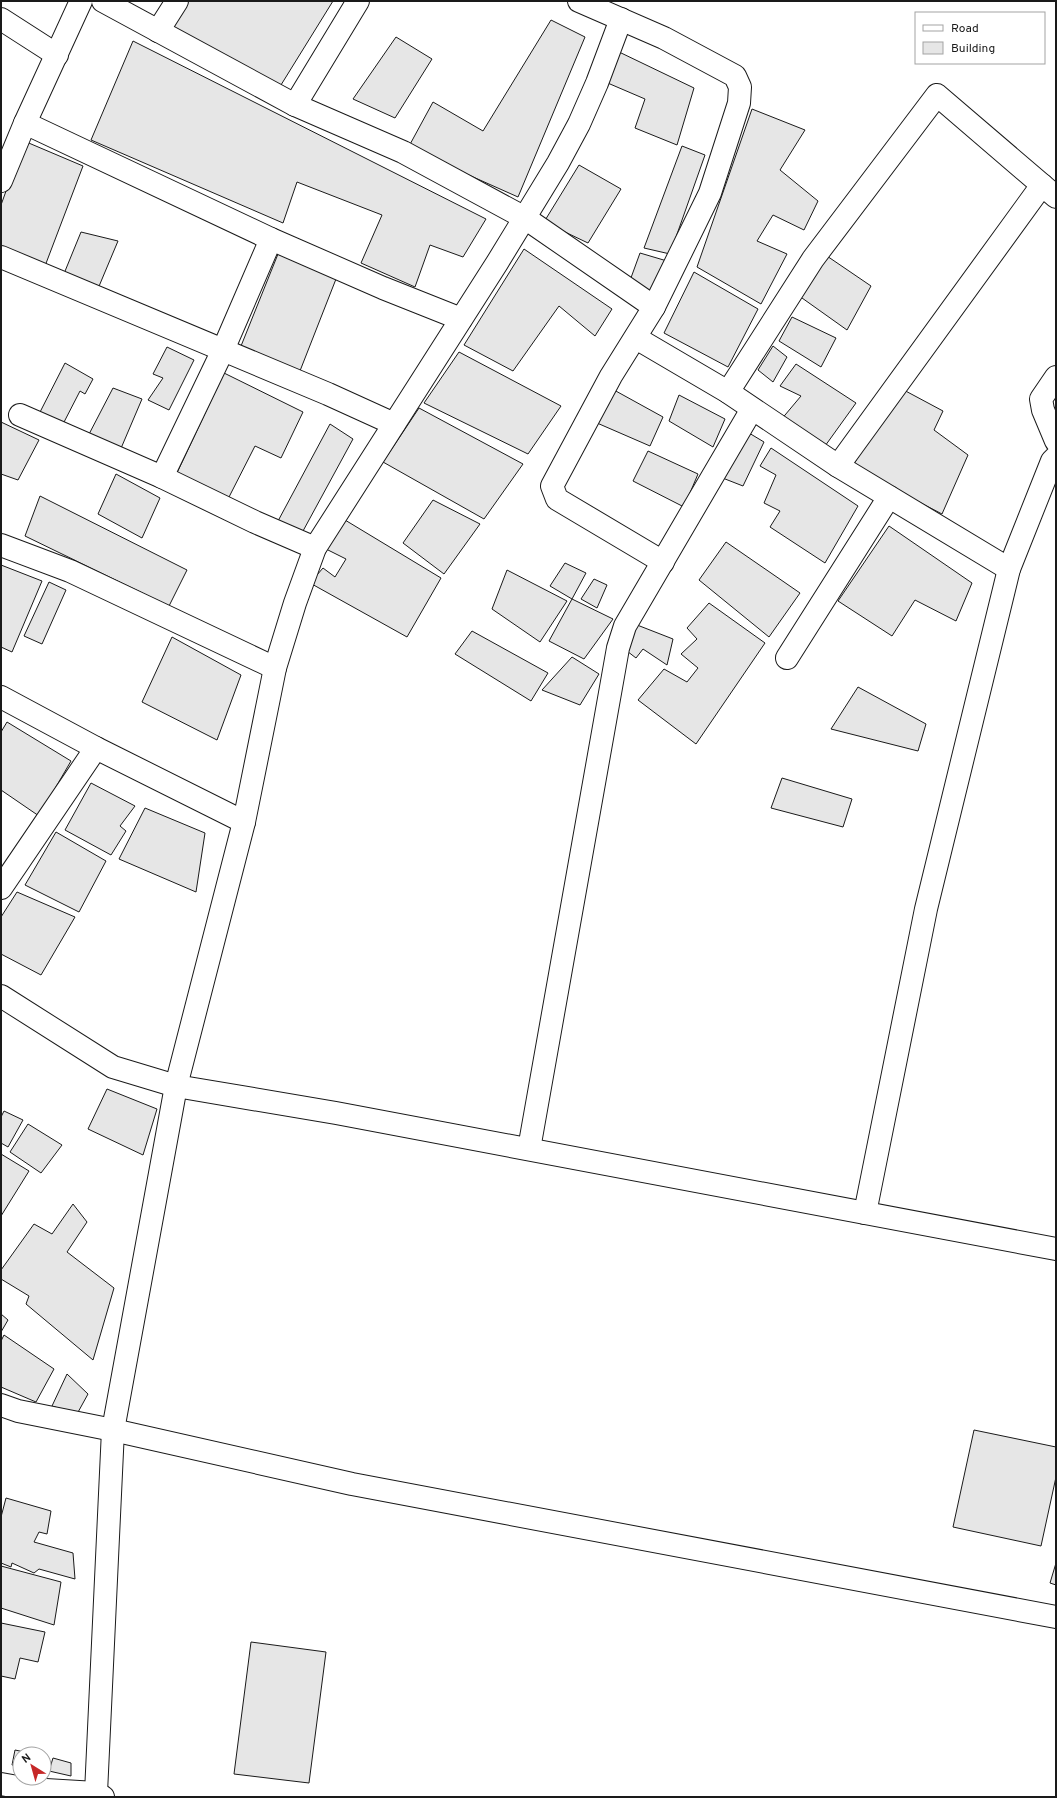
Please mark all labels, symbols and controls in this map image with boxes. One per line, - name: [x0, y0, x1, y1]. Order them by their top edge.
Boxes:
- legend: [915, 12, 1045, 64]
- text: Road: [951, 21, 979, 37]
- text: Building: [951, 41, 995, 57]
- north arrow: [12, 1746, 52, 1786]
- text: N: [19, 1751, 34, 1767]

